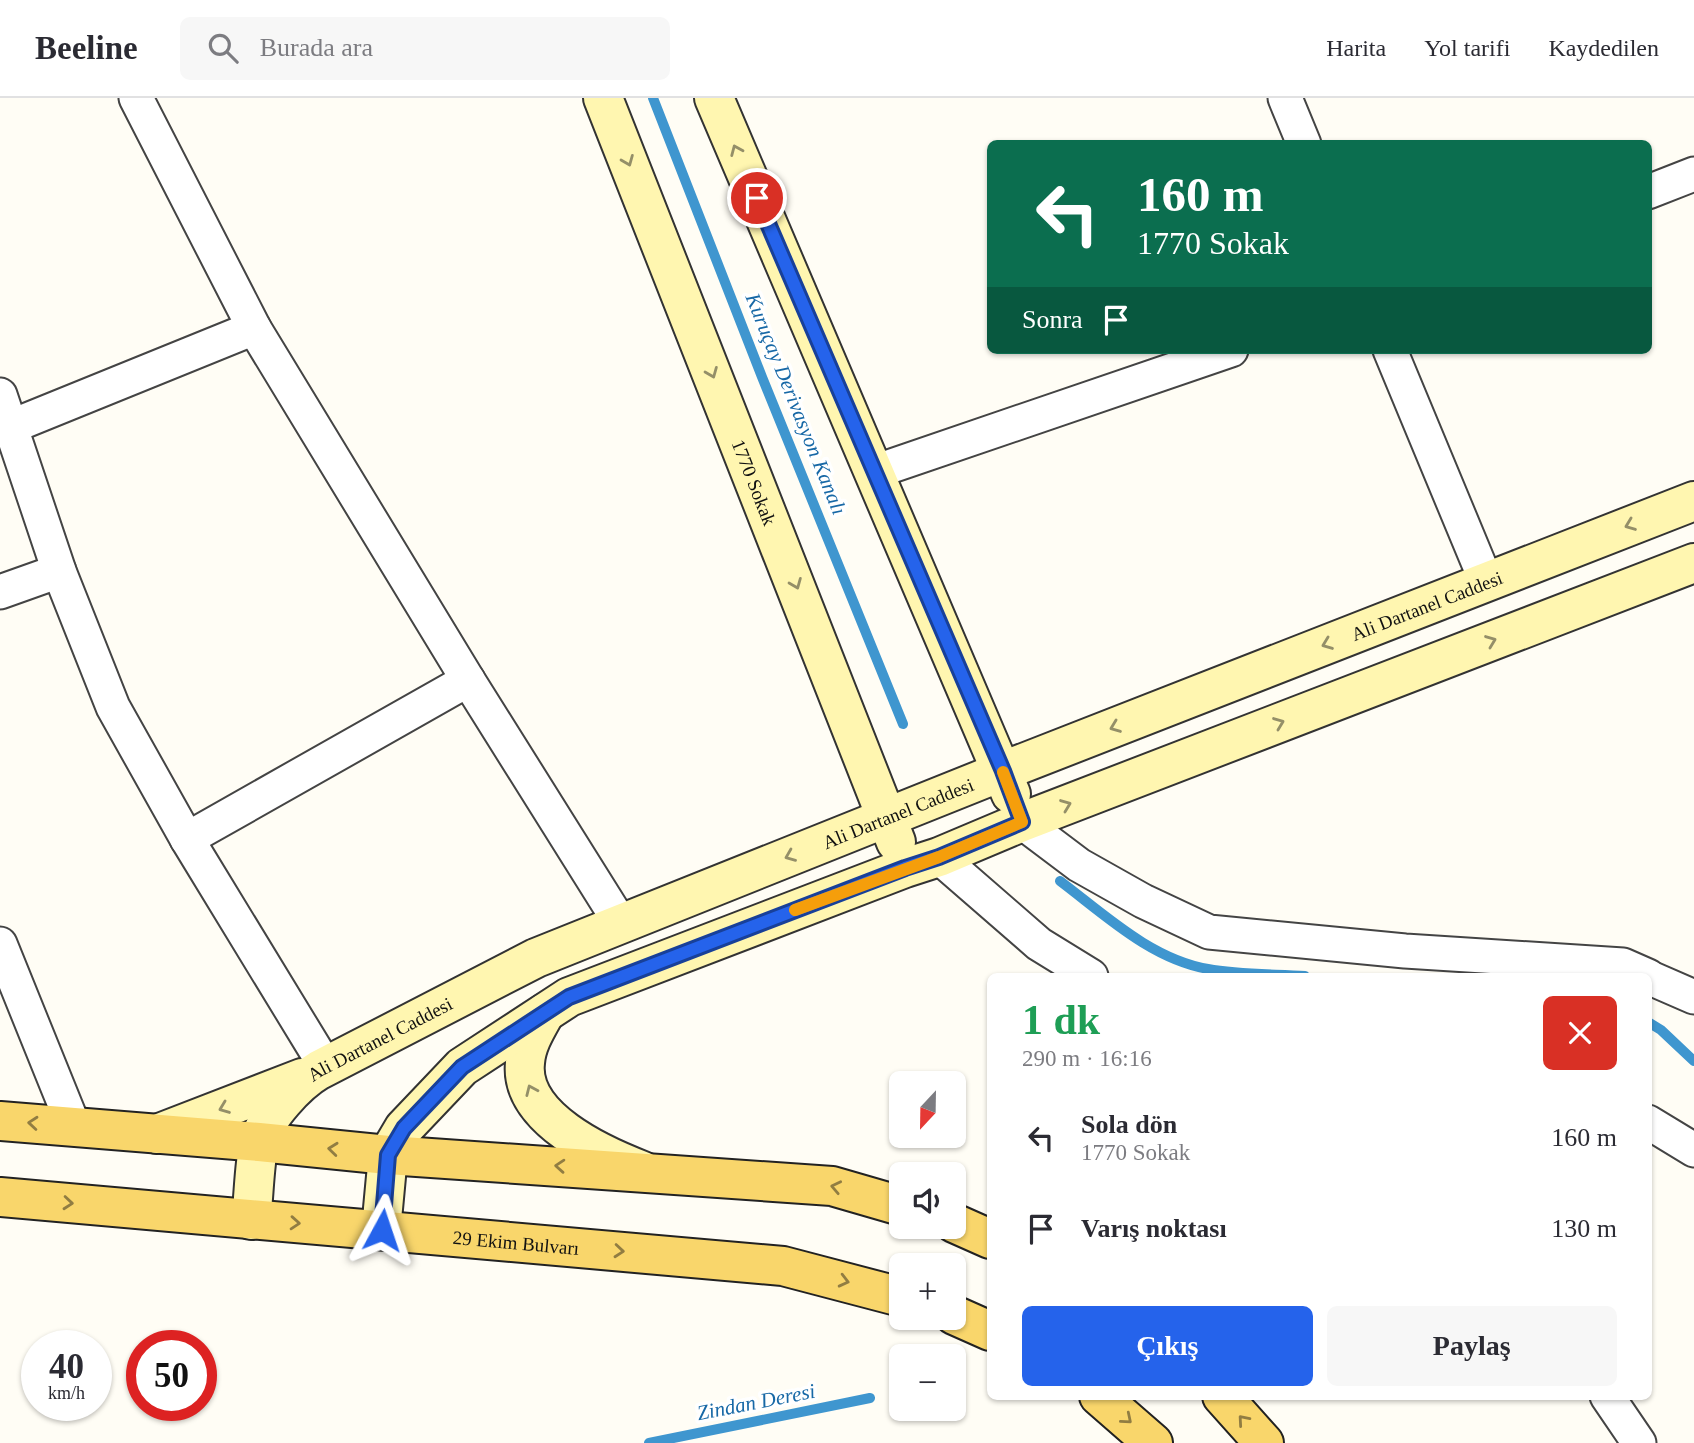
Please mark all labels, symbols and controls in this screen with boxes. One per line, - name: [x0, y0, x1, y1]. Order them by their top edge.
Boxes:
- search box: [180, 17, 670, 80]
- icon: search: [204, 29, 242, 67]
- text: Beeline: [35, 30, 138, 66]
- text: Burada ara: [260, 33, 373, 62]
- text: Harita: [1326, 35, 1386, 61]
- text: Yol tarifi: [1424, 35, 1510, 61]
- text: Kaydedilen: [1548, 35, 1659, 61]
- one-way arrow: [730, 145, 744, 158]
- one-way arrow: [620, 155, 634, 167]
- text: 160 m: [1137, 167, 1264, 222]
- pin: [727, 168, 787, 228]
- icon: left: [1022, 168, 1113, 259]
- icon: arrive: [738, 179, 776, 217]
- text: 1770 Sokak: [1137, 225, 1289, 261]
- water label: Kuruçay Derivasyon Kanalı: [740, 289, 851, 518]
- icon: arrive: [1097, 301, 1135, 339]
- text: Sonra: [1022, 305, 1083, 334]
- one-way arrow: [704, 366, 718, 378]
- street label: 1770 Sokak: [728, 437, 780, 529]
- one-way arrow: [1625, 517, 1637, 531]
- street label: Ali Dartanel Caddesi: [1348, 567, 1505, 645]
- one-way arrow: [788, 578, 802, 590]
- one-way arrow: [1322, 635, 1334, 649]
- one-way arrow: [1484, 636, 1496, 650]
- one-way arrow: [1272, 717, 1284, 731]
- one-way arrow: [1110, 718, 1122, 732]
- street label: Ali Dartanel Caddesi: [820, 774, 977, 853]
- one-way arrow: [1060, 799, 1072, 813]
- one-way arrow: [785, 847, 797, 861]
- street label: Ali Dartanel Caddesi: [303, 993, 456, 1086]
- button: close: [1543, 996, 1617, 1070]
- text: 1 dk: [1022, 997, 1100, 1043]
- text: 290 m · 16:16: [1022, 1046, 1152, 1071]
- north arrow: [889, 1071, 966, 1148]
- map controls: [889, 1071, 966, 1421]
- one-way arrow: [525, 1085, 539, 1097]
- one-way arrow: [218, 1100, 230, 1114]
- text: Sola dön: [1081, 1110, 1177, 1139]
- one-way arrow: [28, 1116, 39, 1131]
- icon: left: [1022, 1119, 1060, 1157]
- text: 160 m: [1551, 1123, 1617, 1152]
- text: 1770 Sokak: [1081, 1140, 1190, 1165]
- one-way arrow: [327, 1142, 338, 1157]
- one-way arrow: [554, 1158, 565, 1173]
- button: sound: [889, 1162, 966, 1239]
- one-way arrow: [830, 1181, 842, 1196]
- position arrow: [345, 1193, 419, 1267]
- one-way arrow: [63, 1195, 74, 1210]
- icon: arrive: [1022, 1210, 1060, 1248]
- text: Varış noktası: [1081, 1214, 1227, 1243]
- text: 130 m: [1551, 1214, 1617, 1243]
- one-way arrow: [289, 1215, 300, 1230]
- street label: 29 Ekim Bulvarı: [452, 1227, 580, 1259]
- one-way arrow: [614, 1243, 625, 1258]
- button: +: [889, 1253, 966, 1330]
- one-way arrow: [838, 1273, 850, 1287]
- button: Çıkış: [1022, 1306, 1313, 1386]
- button: Paylaş: [1327, 1306, 1617, 1386]
- speed limit sign: 50: [126, 1330, 217, 1421]
- button: −: [889, 1344, 966, 1421]
- text: 40: [49, 1347, 84, 1386]
- water label: Zindan Deresi: [695, 1379, 817, 1425]
- text: km/h: [48, 1383, 85, 1403]
- one-way arrow: [1118, 1411, 1131, 1423]
- one-way arrow: [1239, 1415, 1251, 1428]

